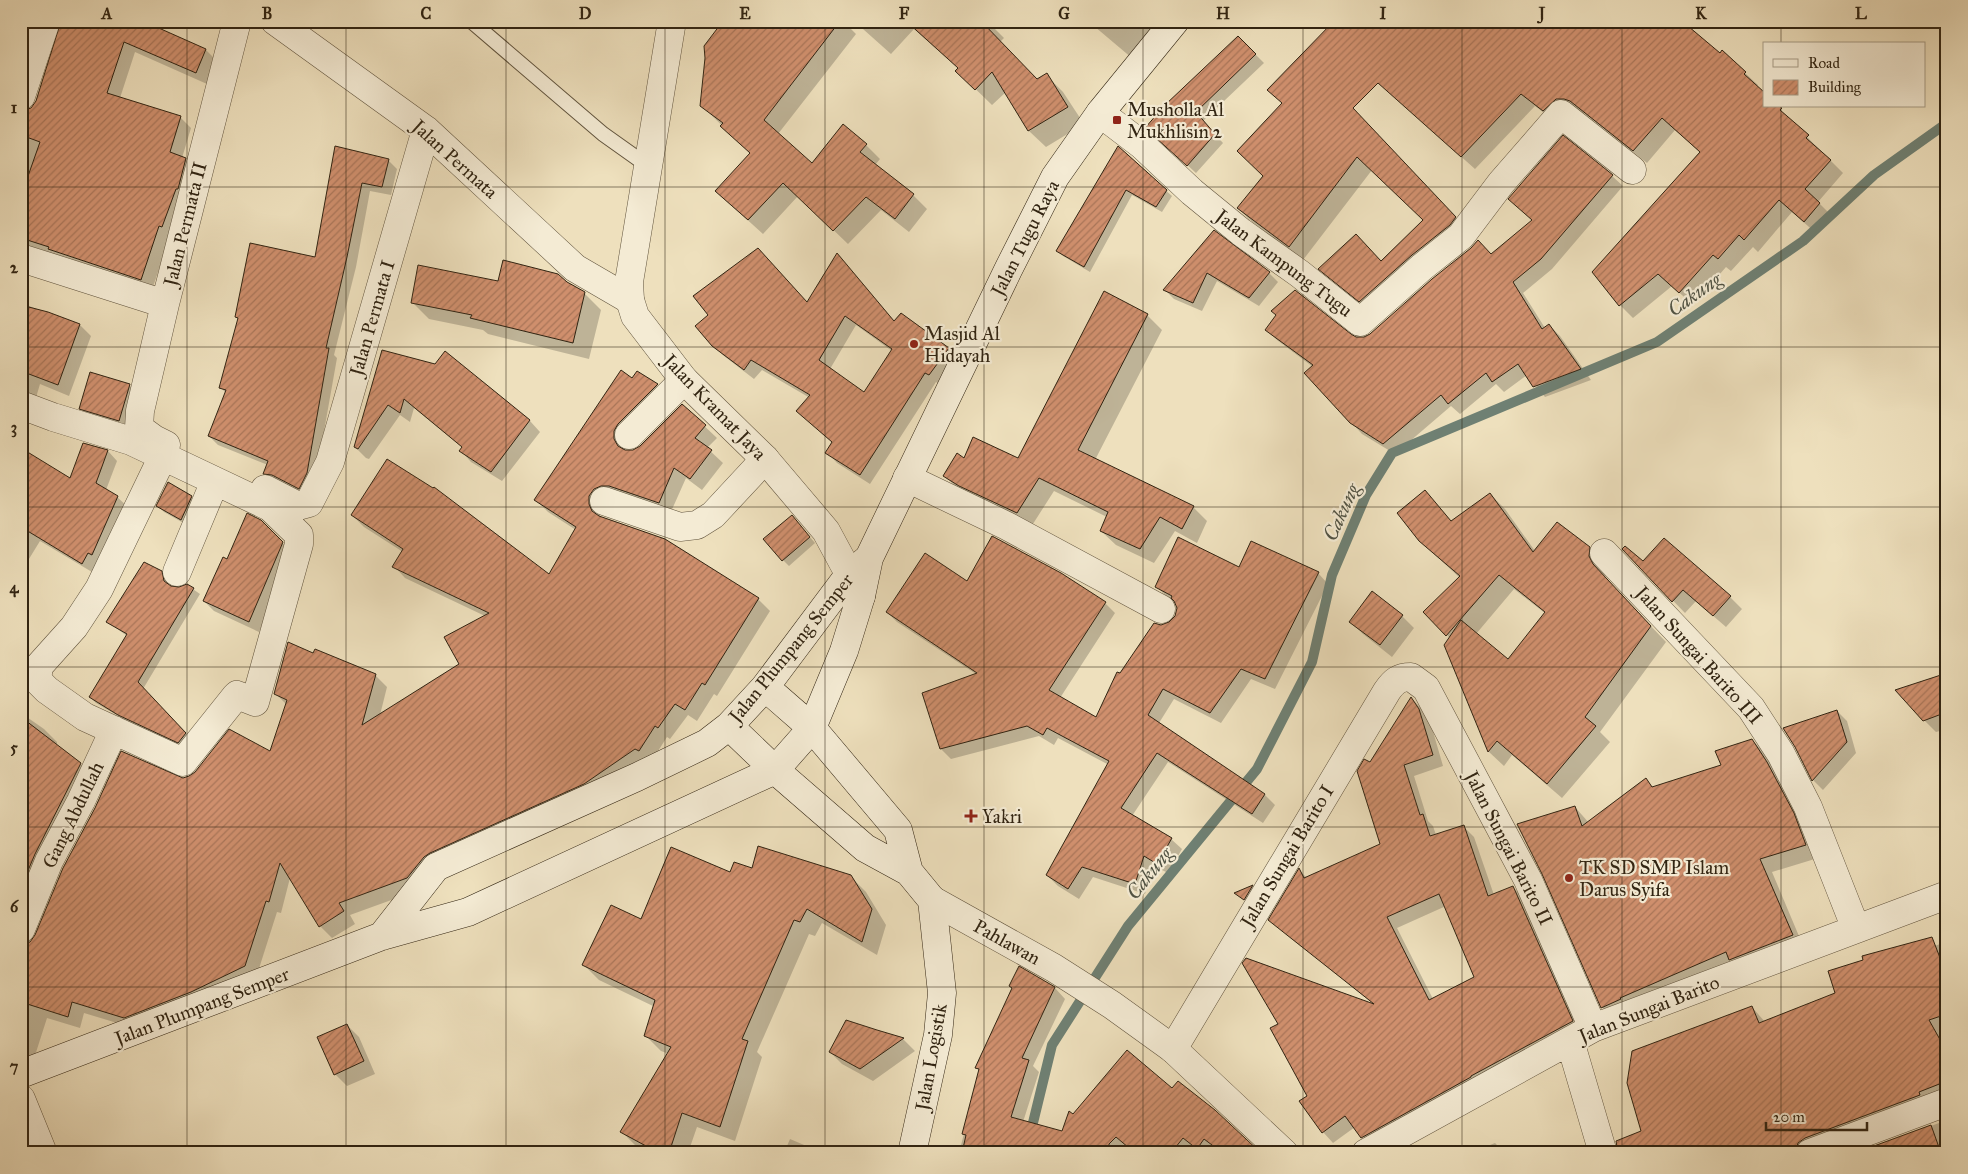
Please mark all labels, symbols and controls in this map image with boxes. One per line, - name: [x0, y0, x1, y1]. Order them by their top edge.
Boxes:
- text: A: [101, 4, 113, 23]
- text: B: [262, 4, 272, 23]
- text: C: [421, 4, 432, 23]
- text: D: [579, 4, 592, 23]
- text: E: [739, 4, 751, 23]
- text: F: [899, 4, 910, 23]
- text: G: [1058, 4, 1070, 23]
- text: H: [1216, 4, 1230, 23]
- text: I: [1380, 4, 1387, 23]
- text: J: [1537, 4, 1546, 24]
- text: K: [1695, 4, 1707, 23]
- text: L: [1855, 4, 1867, 23]
- legend: [1763, 42, 1926, 108]
- text: Road: [1808, 54, 1840, 72]
- text: Building: [1808, 78, 1862, 96]
- text: 1: [11, 98, 18, 117]
- place label: Musholla Al Mukhlisin 2: [1127, 98, 1225, 143]
- street label: Jalan Permata: [405, 113, 503, 205]
- marker: Musholla Al Mukhlisin 2: [1111, 114, 1123, 126]
- street label: Jalan Permata II: [158, 159, 213, 291]
- street label: Jalan Tugu Raya: [985, 175, 1065, 302]
- street label: Jalan Kampung Tugu: [1209, 203, 1357, 323]
- text: 2: [10, 258, 19, 277]
- street label: Jalan Permata I: [344, 258, 400, 381]
- water label: Cakung: [1662, 266, 1727, 321]
- place label: Masjid Al Hidayah: [924, 322, 1001, 367]
- marker: Masjid Al Hidayah: [908, 338, 920, 350]
- street label: Jalan Kramat Jaya: [657, 348, 772, 466]
- text: 3: [11, 418, 17, 438]
- water label: Cakung: [1317, 478, 1365, 544]
- street label: Jalan Plumpang Semper: [723, 568, 859, 729]
- text: 4: [10, 578, 20, 598]
- street label: Jalan Sungai Barito III: [1629, 580, 1767, 730]
- text: 5: [10, 738, 18, 757]
- street label: Gang Abdullah: [37, 758, 110, 872]
- street label: Jalan Sungai Barito II: [1458, 765, 1558, 929]
- street label: Jalan Sungai Barito I: [1234, 781, 1339, 934]
- place label: Yakri: [982, 805, 1022, 828]
- marker: Yakri: [964, 809, 978, 823]
- water label: Cakung: [1121, 841, 1178, 904]
- place label: TK SD SMP Islam Darus Syifa: [1579, 856, 1729, 901]
- marker: TK SD SMP Islam Darus Syifa: [1563, 872, 1575, 884]
- text: 6: [10, 897, 19, 916]
- street label: Pahlawan: [970, 914, 1044, 970]
- street label: Jalan Plumpang Semper: [110, 962, 294, 1052]
- street label: Jalan Sungai Barito: [1573, 970, 1723, 1049]
- street label: Jalan Logistik: [910, 1001, 953, 1114]
- text: 7: [10, 1057, 19, 1076]
- scale bar: [1766, 1099, 1867, 1131]
- text: 20 m: [1773, 1108, 1805, 1126]

